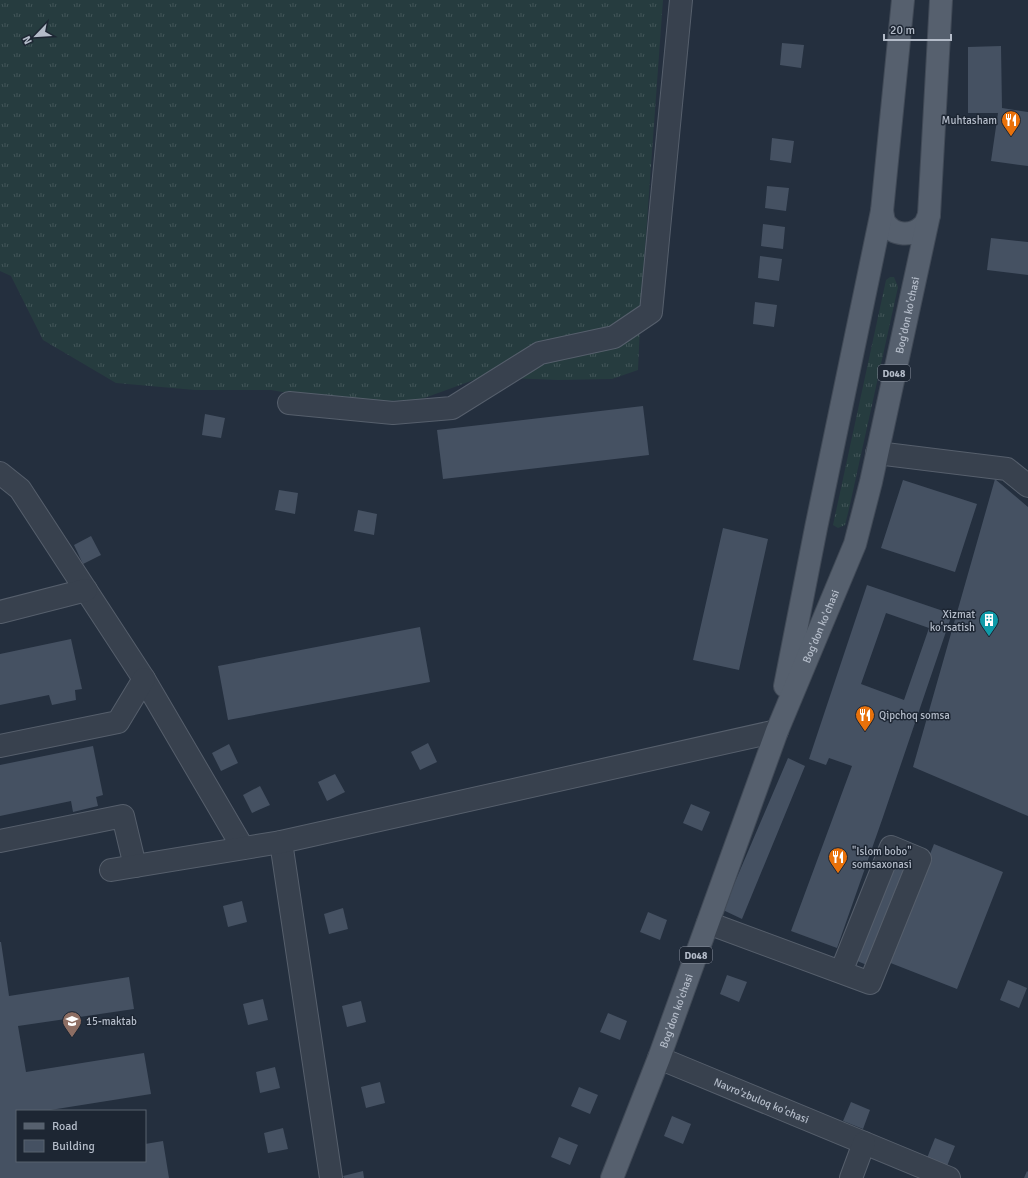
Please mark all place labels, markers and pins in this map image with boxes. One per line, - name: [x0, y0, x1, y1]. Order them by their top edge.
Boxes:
- restaurant icon: Muhtasham: [1000, 109, 1022, 137]
- place label: Muhtasham: [942, 114, 997, 127]
- place label: Xizmat ko'rsatish: [930, 608, 975, 634]
- building icon: Xizmat ko'rsatish: [978, 609, 1000, 637]
- restaurant icon: Qipchoq somsa: [854, 704, 876, 732]
- place label: Qipchoq somsa: [879, 709, 950, 722]
- place label: "Islom bobo" somsaxonasi: [852, 845, 912, 871]
- restaurant icon: "Islom bobo" somsaxonasi: [827, 846, 849, 874]
- school or university icon: 15-maktab: [61, 1010, 83, 1038]
- place label: 15-maktab: [86, 1015, 137, 1028]

